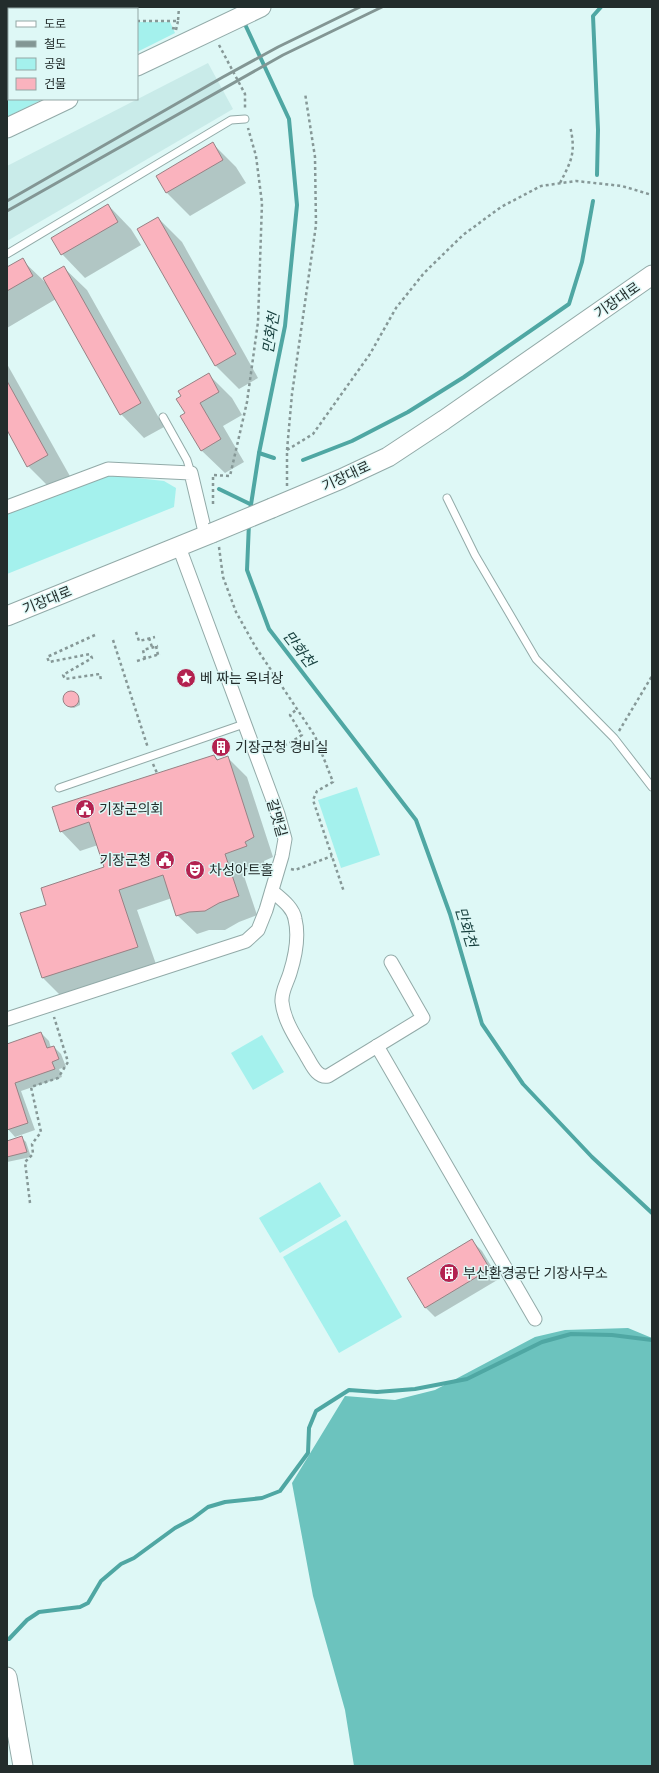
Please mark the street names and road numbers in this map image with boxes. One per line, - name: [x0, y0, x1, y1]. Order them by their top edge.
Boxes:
- street label: 기장대로: [591, 279, 643, 321]
- street label: 기장대로: [319, 458, 373, 494]
- street label: 기장대로: [20, 583, 74, 617]
- street label: 갈맷길: [264, 797, 290, 839]

